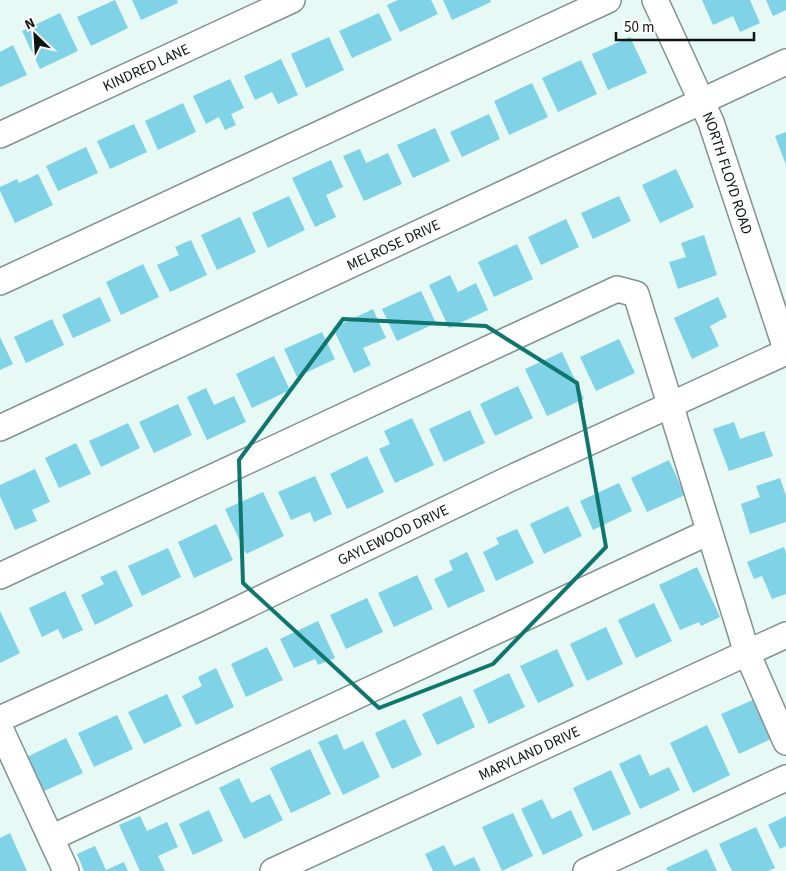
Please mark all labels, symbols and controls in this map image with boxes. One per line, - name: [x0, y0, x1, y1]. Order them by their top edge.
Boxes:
- north arrow: [10, 10, 60, 60]
- scale bar: [616, 10, 754, 42]
- text: N: [21, 13, 38, 35]
- text: 50 m: [624, 17, 654, 38]
- street label: KINDRED LANE: [99, 38, 193, 97]
- street label: NORTH FLOYD ROAD: [697, 108, 758, 237]
- street label: MELROSE DRIVE: [343, 214, 444, 276]
- street label: GAYLEWOOD DRIVE: [334, 499, 452, 571]
- street label: MARYLAND DRIVE: [475, 721, 583, 786]

